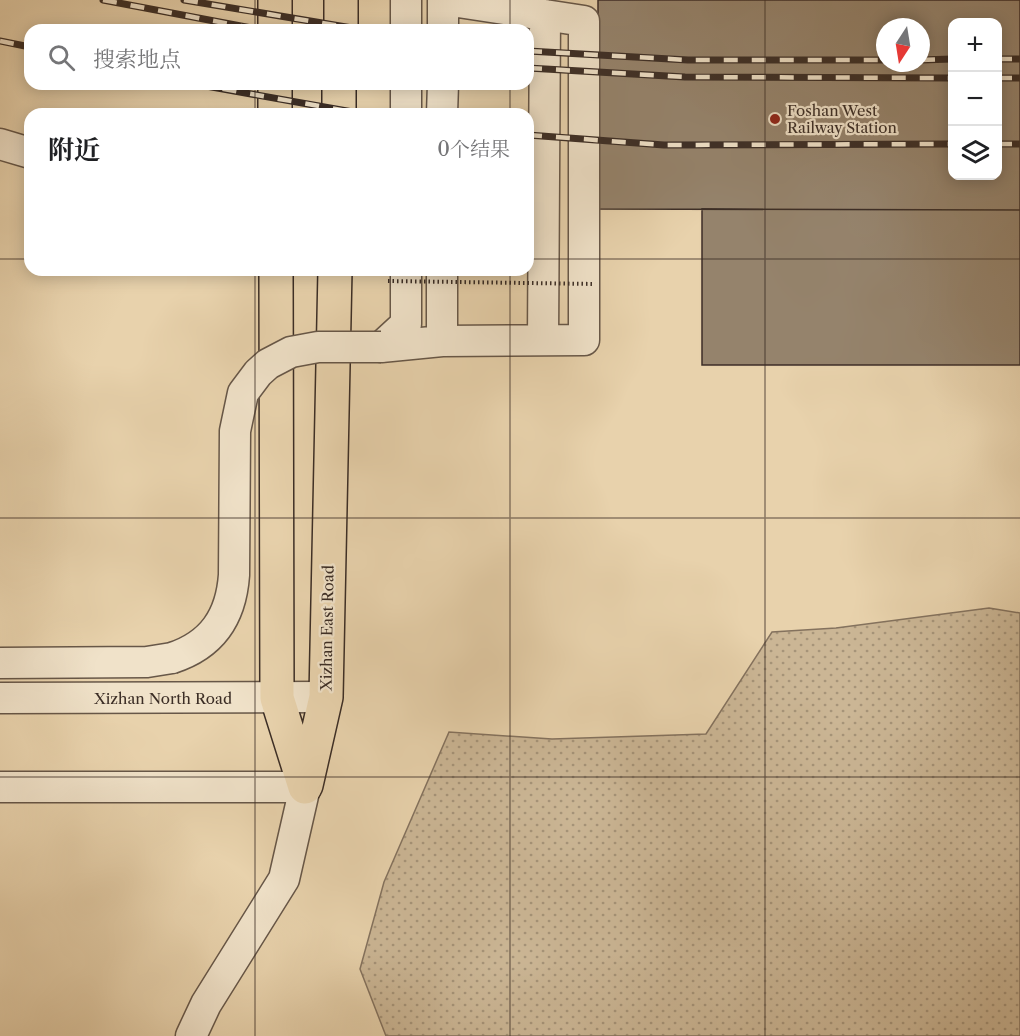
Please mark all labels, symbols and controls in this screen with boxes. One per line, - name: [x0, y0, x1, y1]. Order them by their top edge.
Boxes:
- north arrow: [876, 18, 930, 72]
- map controls: [948, 18, 1002, 180]
- button: +: [948, 18, 1002, 72]
- search box: [24, 24, 534, 90]
- icon: search: [45, 41, 78, 74]
- text: 搜索地点: [93, 46, 181, 73]
- button: −: [948, 72, 1002, 126]
- place label: Foshan West Railway Station: [787, 101, 897, 137]
- marker: Foshan West Railway Station: [768, 112, 782, 126]
- button: layers: [948, 126, 1002, 180]
- text: 附近: [48, 134, 100, 166]
- text: 0个结果: [437, 137, 510, 161]
- street label: Xizhan East Road: [316, 565, 338, 692]
- street label: Xizhan North Road: [93, 689, 232, 708]

